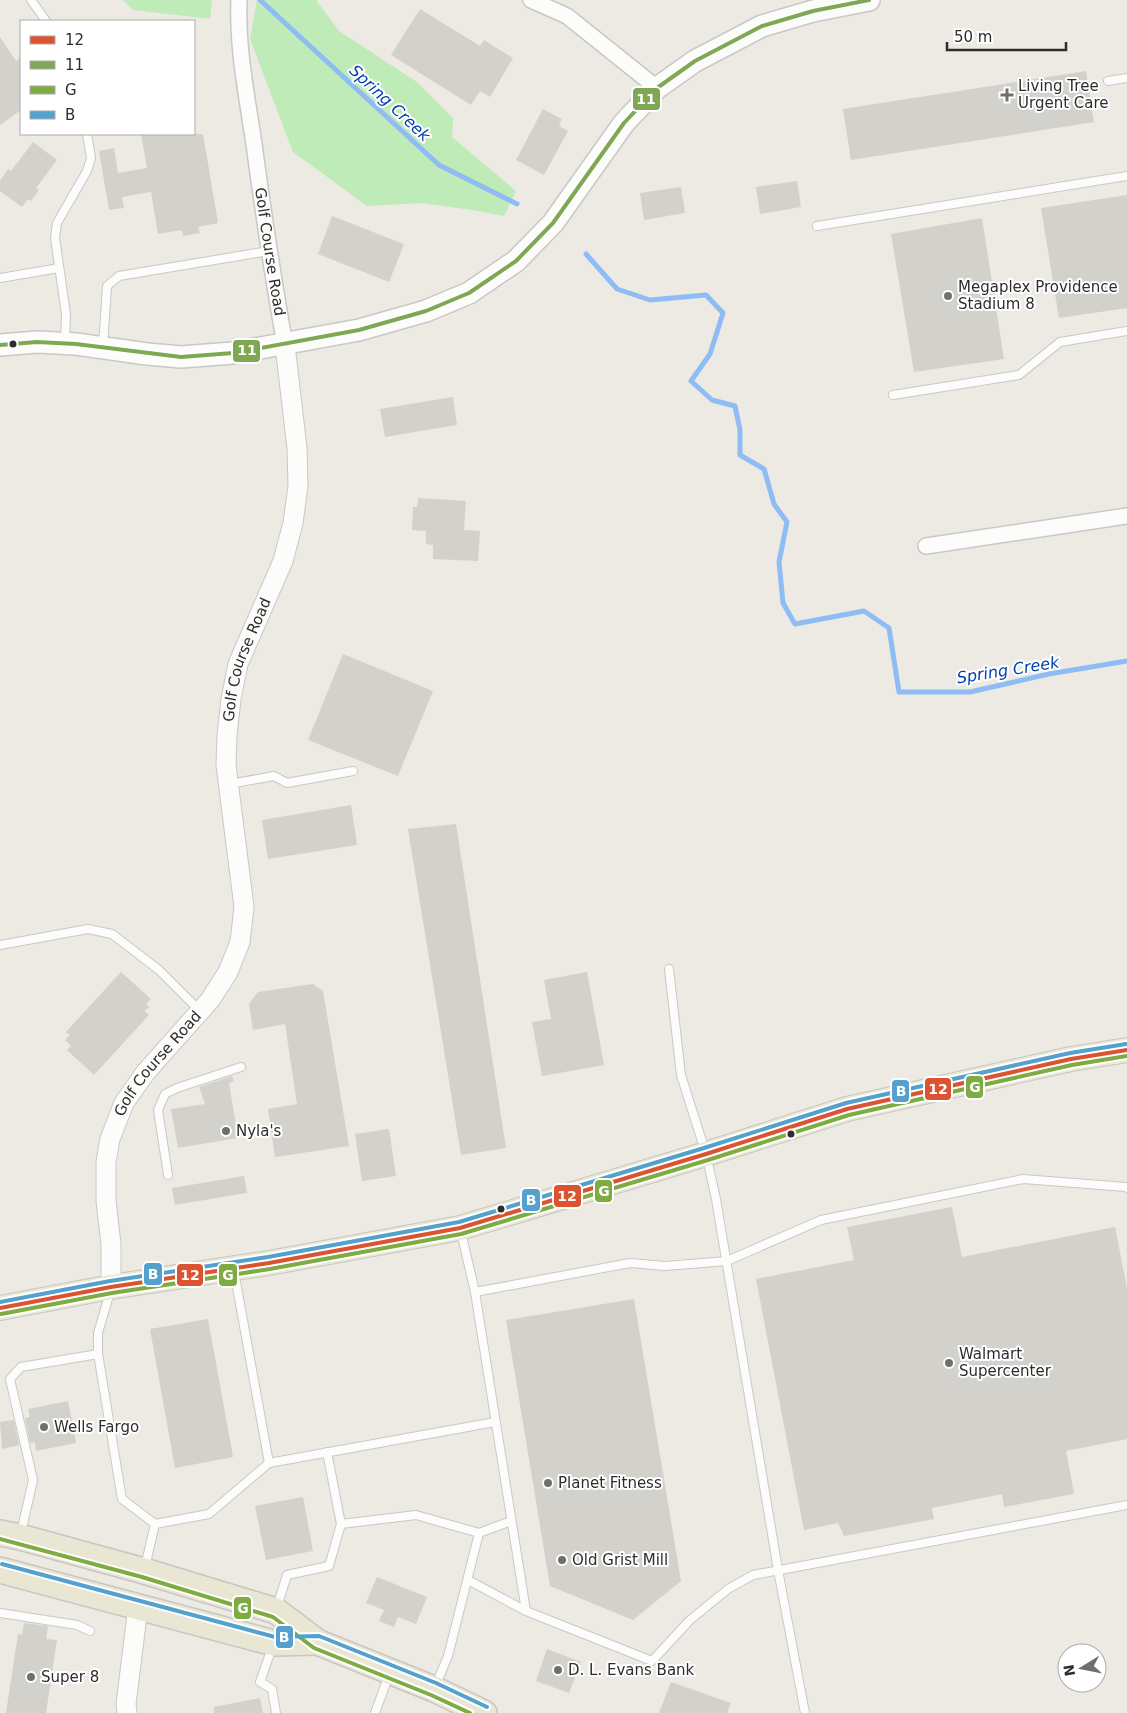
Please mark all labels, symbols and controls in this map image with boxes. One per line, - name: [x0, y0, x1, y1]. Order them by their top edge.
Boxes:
- legend: [20, 20, 195, 135]
- scale bar: [947, 20, 1066, 52]
- text: 50 m: [954, 28, 992, 46]
- text: 12: [65, 31, 84, 49]
- text: 11: [65, 56, 84, 74]
- water label: Spring Creek: [346, 61, 435, 146]
- place label: Living Tree Urgent Care: [1018, 77, 1109, 112]
- text: G: [65, 81, 77, 99]
- line badge: 11: [632, 87, 661, 111]
- marker: Living Tree Urgent Care: [1000, 88, 1014, 102]
- text: 11: [636, 91, 656, 107]
- text: B: [65, 106, 75, 124]
- street label: Golf Course Road: [251, 186, 289, 317]
- place label: Megaplex Providence Stadium 8: [958, 278, 1118, 313]
- marker: Megaplex Providence Stadium 8: [942, 290, 954, 302]
- unlabelled marker: [8, 339, 18, 349]
- line badge: 11: [232, 339, 261, 363]
- text: 11: [237, 342, 257, 358]
- street label: Golf Course Road: [220, 595, 275, 723]
- water label: Spring Creek: [955, 652, 1061, 687]
- street label: Golf Course Road: [111, 1007, 205, 1119]
- line badge: G: [965, 1075, 984, 1099]
- line badge: 12: [924, 1077, 952, 1101]
- line badge: B: [891, 1079, 910, 1103]
- text: G: [969, 1079, 981, 1095]
- text: 12: [928, 1081, 948, 1097]
- text: B: [896, 1083, 906, 1099]
- place label: Nyla's: [236, 1122, 282, 1140]
- marker: Nyla's: [220, 1125, 232, 1137]
- unlabelled marker: [786, 1129, 796, 1139]
- line badge: G: [594, 1179, 613, 1203]
- text: G: [598, 1183, 610, 1199]
- line badge: 12: [553, 1184, 582, 1208]
- line badge: B: [521, 1188, 541, 1212]
- text: 12: [557, 1188, 577, 1204]
- text: B: [526, 1192, 536, 1208]
- unlabelled marker: [496, 1204, 506, 1214]
- line badge: B: [143, 1262, 163, 1286]
- line badge: 12: [176, 1263, 204, 1287]
- line badge: G: [218, 1263, 238, 1287]
- text: B: [148, 1266, 158, 1282]
- text: 12: [180, 1267, 200, 1283]
- text: G: [222, 1267, 234, 1283]
- place label: Walmart Supercenter: [959, 1345, 1052, 1380]
- marker: Walmart Supercenter: [943, 1357, 955, 1369]
- place label: Wells Fargo: [54, 1418, 139, 1436]
- marker: Wells Fargo: [38, 1421, 50, 1433]
- place label: Planet Fitness: [558, 1474, 662, 1492]
- marker: Planet Fitness: [542, 1477, 554, 1489]
- place label: Old Grist Mill: [572, 1551, 668, 1569]
- marker: Old Grist Mill: [556, 1554, 568, 1566]
- line badge: G: [233, 1596, 252, 1620]
- text: G: [237, 1600, 249, 1616]
- line badge: B: [275, 1625, 294, 1649]
- text: B: [279, 1629, 289, 1645]
- north arrow: [1057, 1643, 1107, 1693]
- place label: D. L. Evans Bank: [568, 1661, 695, 1679]
- text: N: [1060, 1663, 1078, 1677]
- marker: D. L. Evans Bank: [552, 1664, 564, 1676]
- place label: Super 8: [41, 1668, 99, 1686]
- marker: Super 8: [25, 1671, 37, 1683]

